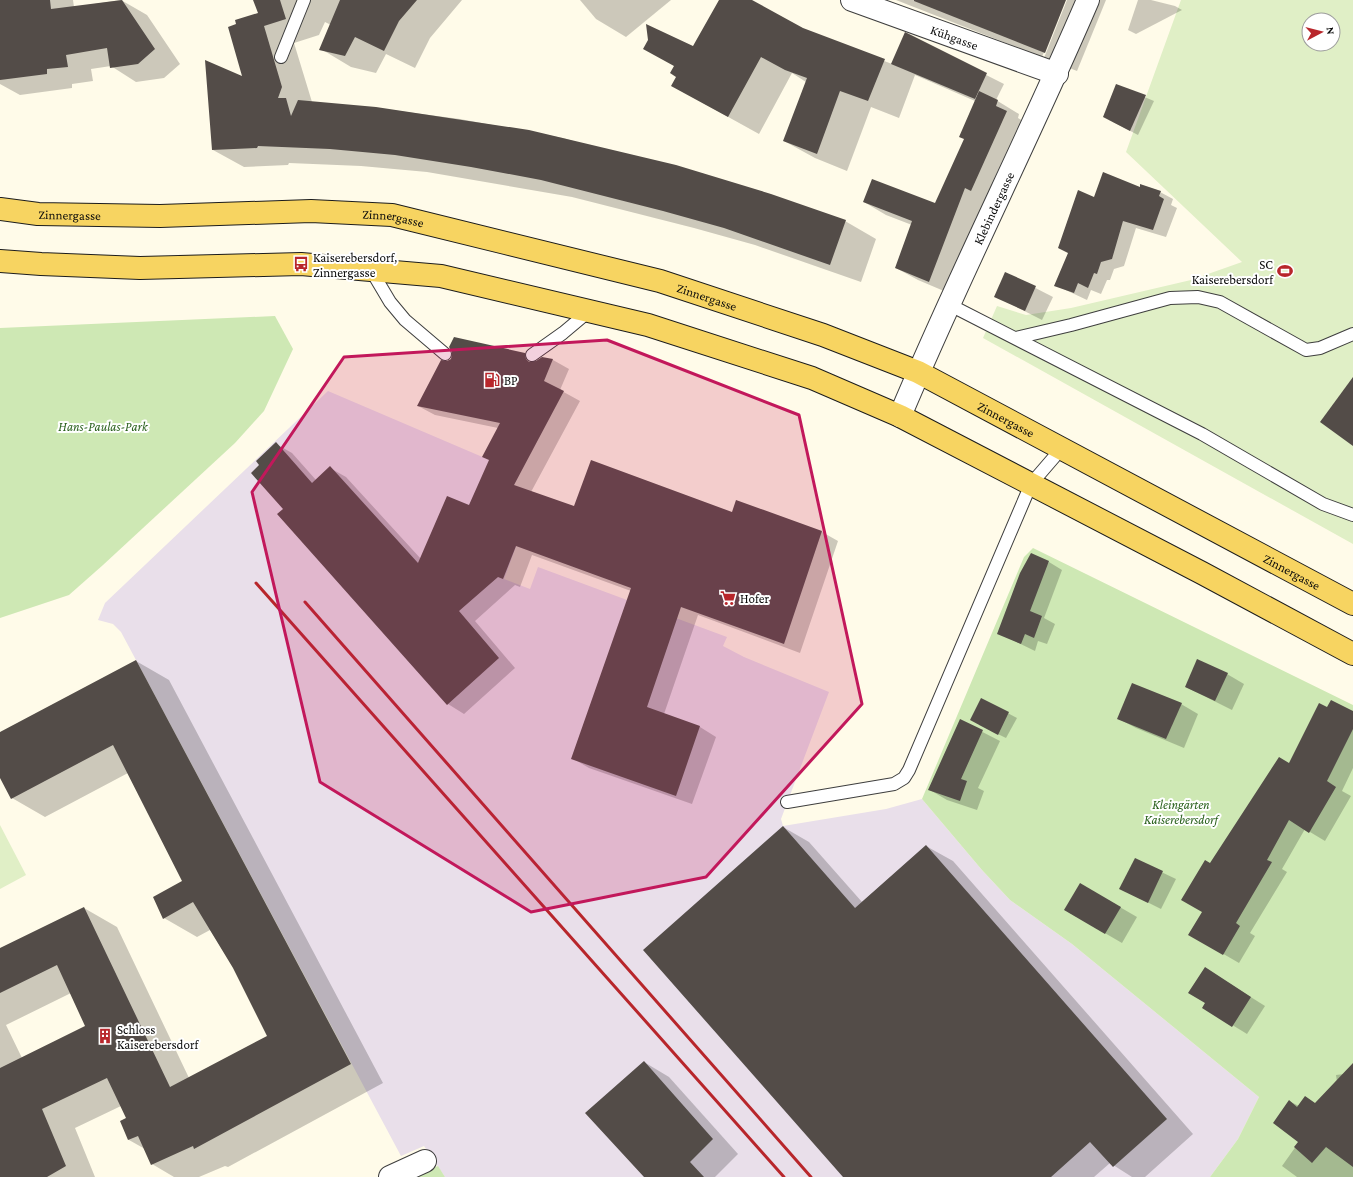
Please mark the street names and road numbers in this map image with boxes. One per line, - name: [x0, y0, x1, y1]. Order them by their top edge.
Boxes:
- street label: Kühgasse: [929, 22, 980, 53]
- street label: Klebindergasse: [970, 169, 1017, 247]
- street label: Zinnergasse: [38, 207, 101, 223]
- street label: Zinnergasse: [362, 207, 426, 231]
- street label: Zinnergasse: [675, 280, 739, 314]
- street label: Zinnergasse: [975, 398, 1037, 441]
- street label: Zinnergasse: [1261, 551, 1323, 593]

